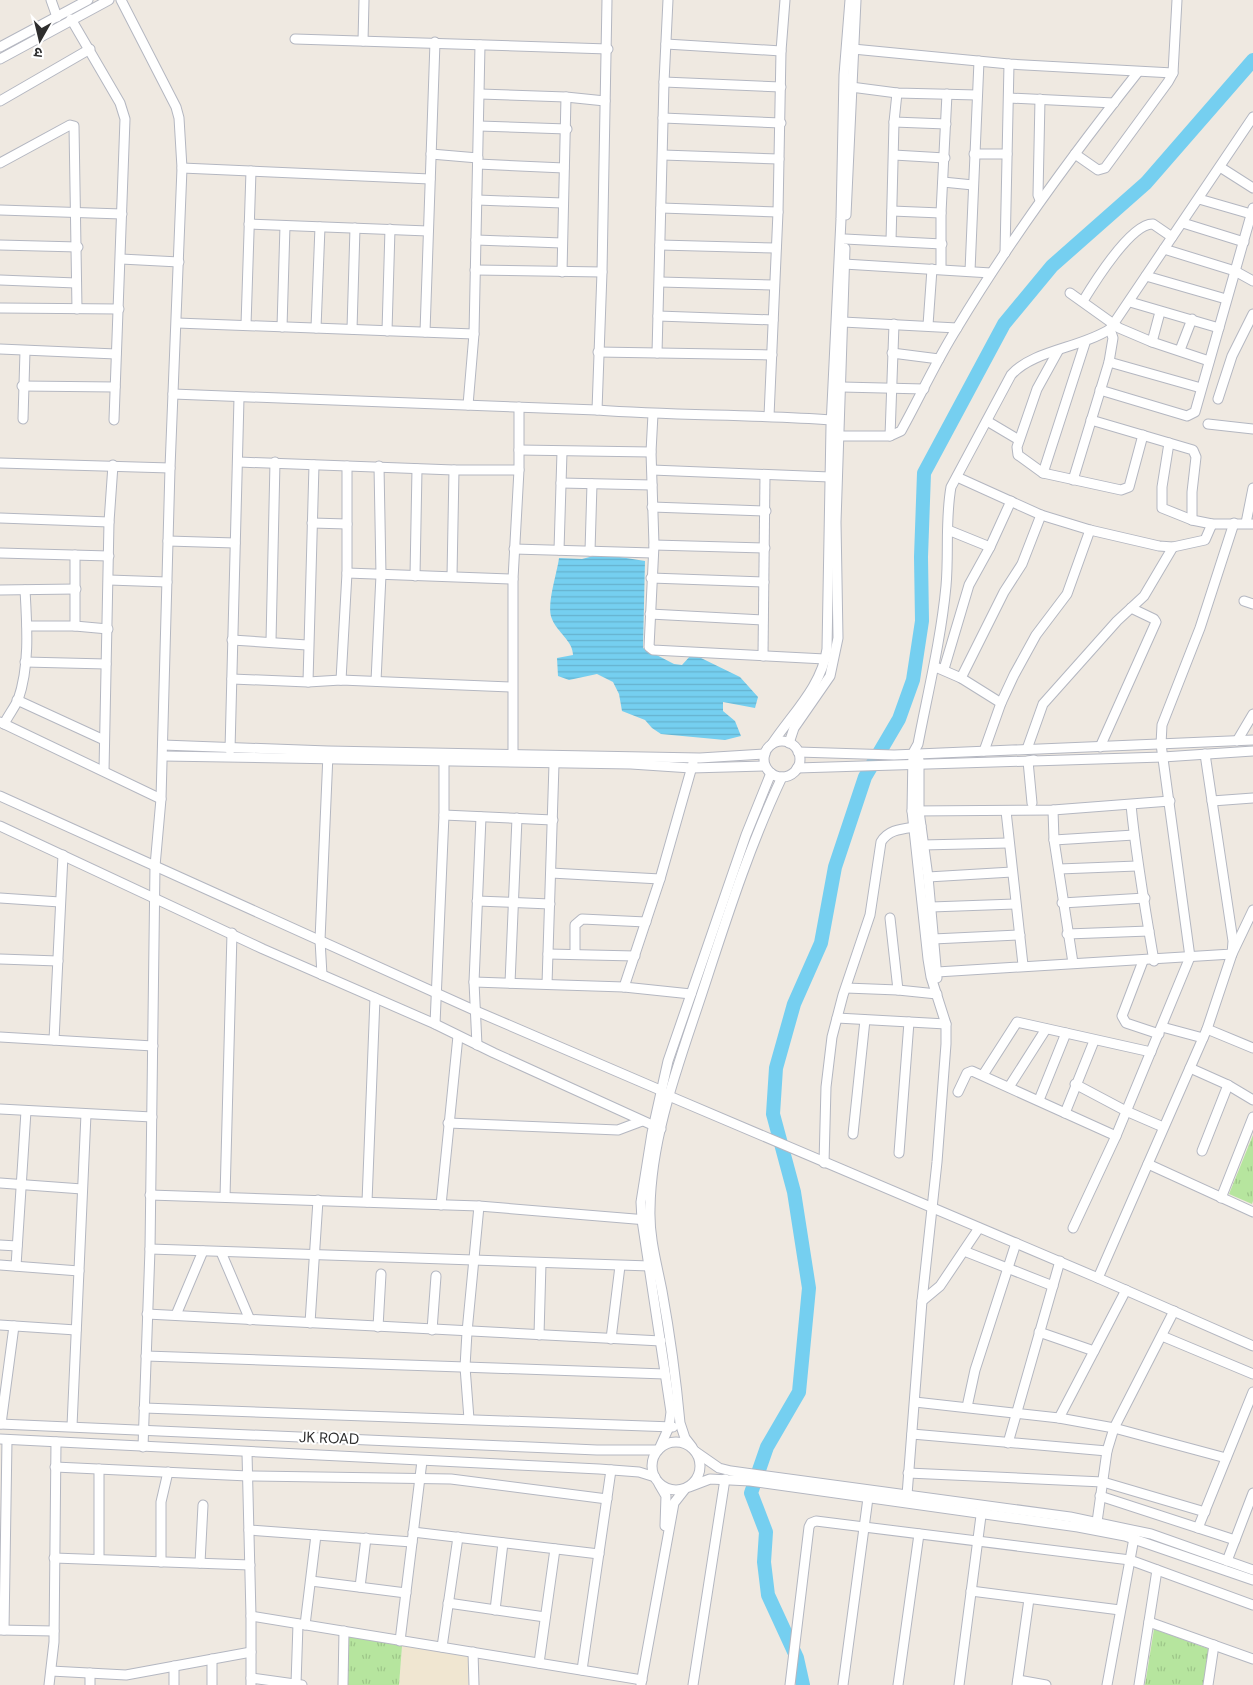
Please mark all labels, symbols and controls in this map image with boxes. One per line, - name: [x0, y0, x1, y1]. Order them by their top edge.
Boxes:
- north arrow: [15, 15, 65, 65]
- text: उ: [32, 43, 44, 62]
- street label: JK ROAD: [299, 1427, 359, 1449]

